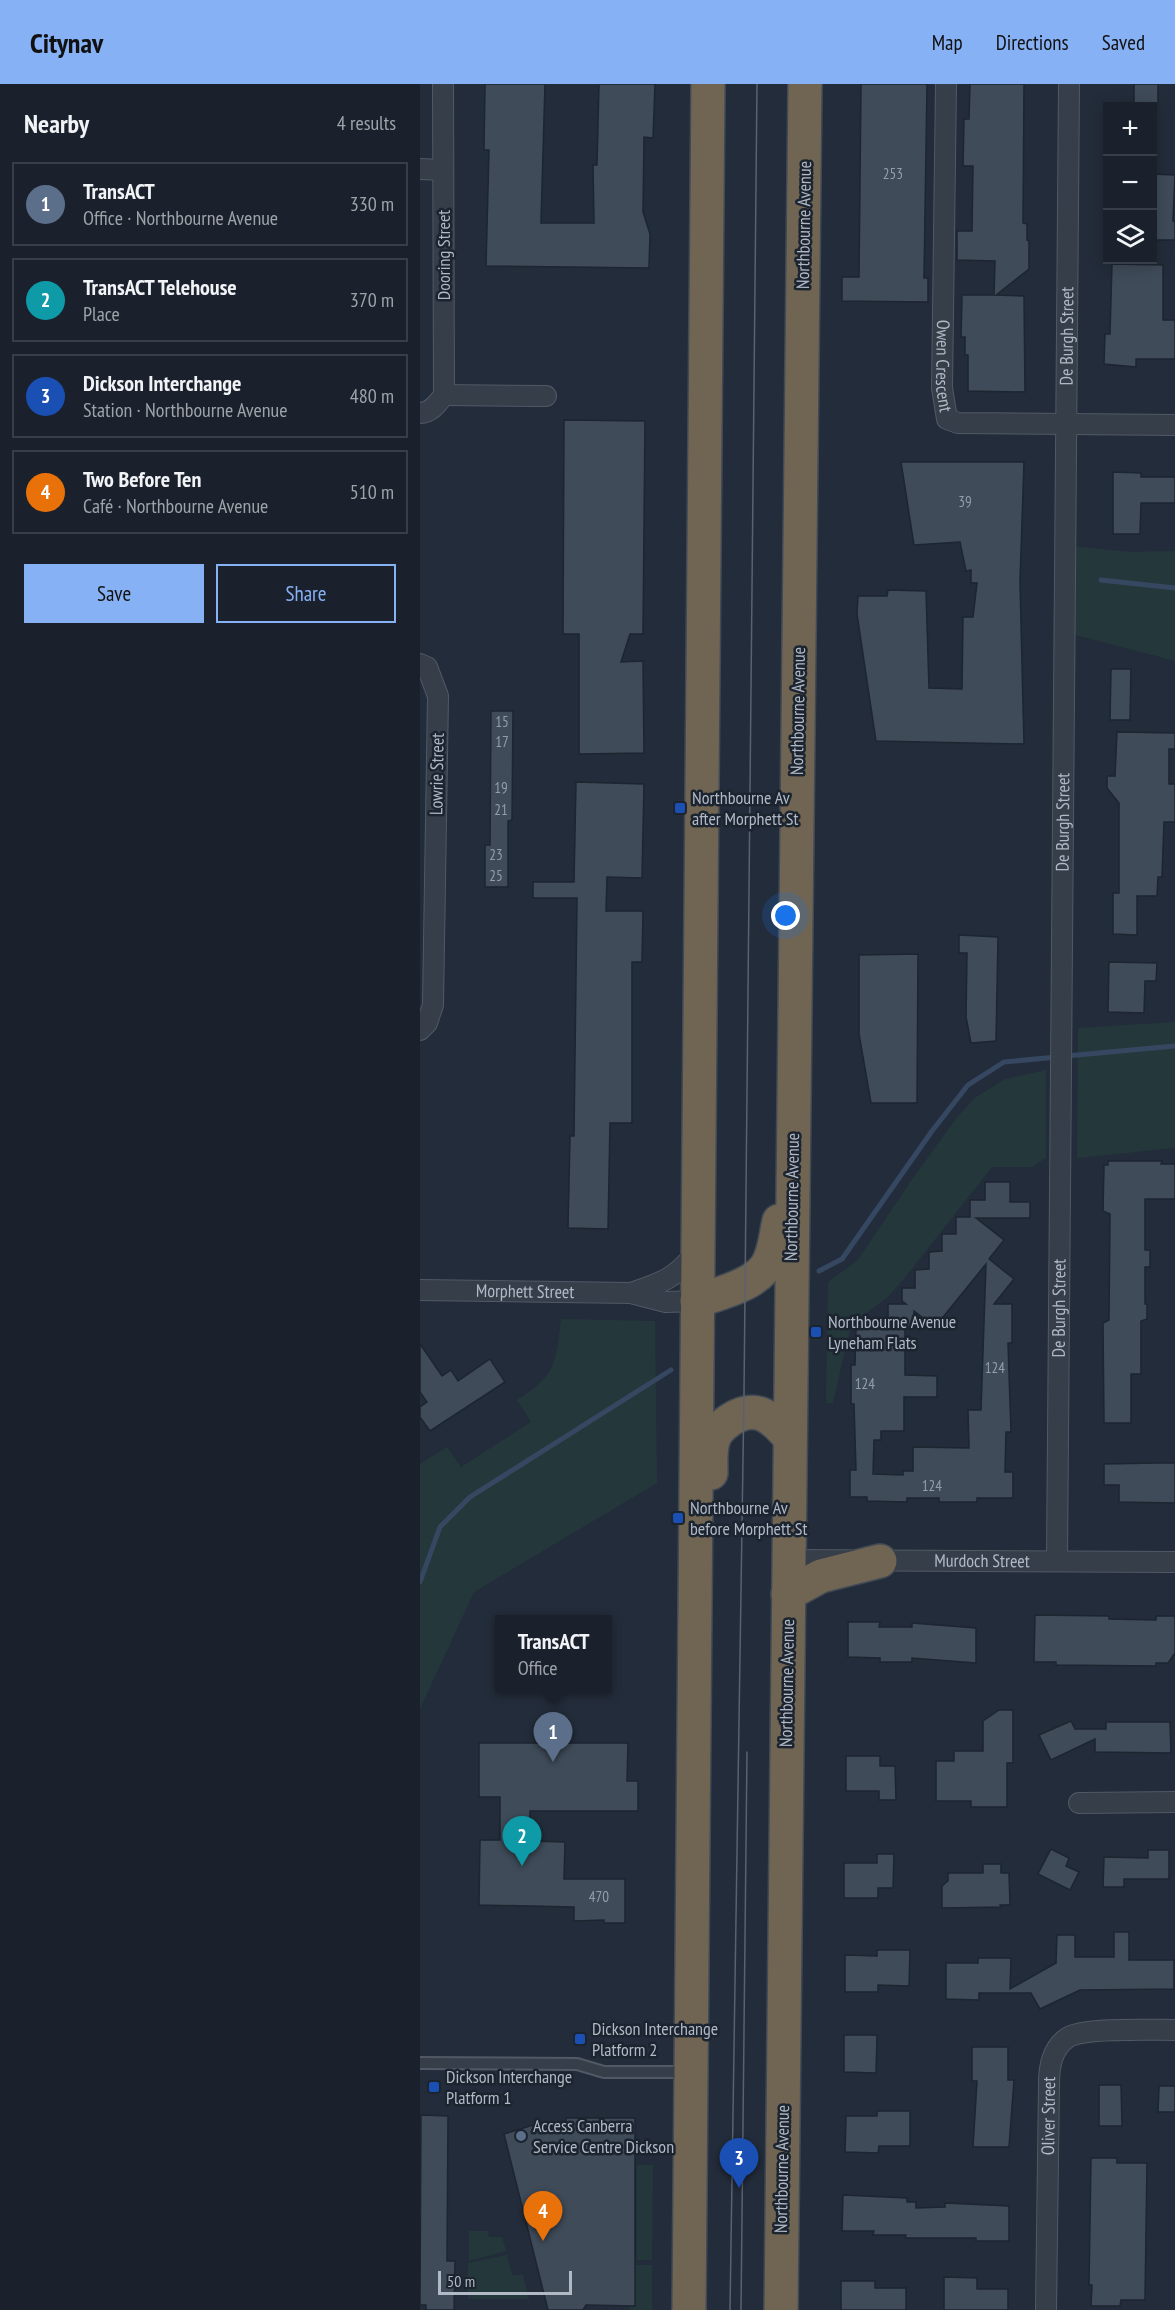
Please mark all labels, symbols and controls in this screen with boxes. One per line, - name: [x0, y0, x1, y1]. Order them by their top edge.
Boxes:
- text: Citynav: [30, 24, 103, 61]
- text: Map: [932, 29, 963, 56]
- text: Directions: [996, 29, 1069, 56]
- text: Saved: [1102, 29, 1145, 56]
- map controls: [1103, 102, 1157, 264]
- button: +: [1103, 102, 1157, 156]
- text: Nearby: [24, 107, 89, 140]
- text: 4 results: [337, 110, 396, 136]
- button: −: [1103, 156, 1157, 210]
- street label: Northbourne Avenue: [791, 161, 816, 289]
- house number: 253: [883, 164, 903, 183]
- text: TransACT: [83, 177, 155, 205]
- text: 1: [41, 191, 50, 217]
- text: 330 m: [350, 191, 394, 217]
- text: Office · Northbourne Avenue: [83, 205, 278, 231]
- street label: Dooring Street: [432, 210, 455, 300]
- button: layers: [1103, 210, 1157, 264]
- text: TransACT Telehouse: [83, 273, 237, 301]
- text: 2: [41, 287, 50, 313]
- text: 370 m: [350, 287, 394, 313]
- street label: De Burgh Street: [1055, 287, 1078, 386]
- text: Place: [83, 301, 120, 327]
- street label: Owen Crescent: [931, 320, 958, 414]
- text: Dickson Interchange: [83, 369, 241, 397]
- text: 3: [41, 383, 50, 409]
- text: 480 m: [350, 383, 394, 409]
- text: Station · Northbourne Avenue: [83, 397, 288, 423]
- text: Two Before Ten: [83, 465, 201, 493]
- text: 4: [41, 479, 50, 505]
- text: 510 m: [350, 479, 394, 505]
- house number: 39: [958, 492, 972, 511]
- text: Café · Northbourne Avenue: [83, 493, 268, 519]
- button: Save: [24, 564, 204, 623]
- button: Share: [216, 564, 396, 623]
- street label: Northbourne Avenue: [785, 647, 810, 775]
- house number: 15: [495, 712, 509, 731]
- house number: 17: [495, 732, 509, 751]
- street label: Lowrie Street: [424, 733, 449, 815]
- street label: De Burgh Street: [1051, 772, 1074, 872]
- house number: 19: [494, 778, 508, 797]
- place label: Northbourne Av after Morphett St: [692, 786, 798, 830]
- house number: 21: [494, 800, 508, 819]
- marker: Northbourne Av after Morphett St: [673, 801, 687, 815]
- house number: 23: [489, 845, 503, 864]
- house number: 25: [489, 866, 503, 885]
- your location: [771, 901, 800, 930]
- street label: Northbourne Avenue: [779, 1133, 804, 1261]
- street label: De Burgh Street: [1047, 1258, 1070, 1357]
- street label: Morphett Street: [476, 1279, 574, 1303]
- place label: Northbourne Avenue Lyneham Flats: [828, 1310, 956, 1354]
- marker: Northbourne Avenue Lyneham Flats: [809, 1325, 823, 1339]
- house number: 124: [985, 1358, 1005, 1377]
- house number: 124: [855, 1374, 875, 1393]
- house number: 124: [922, 1476, 942, 1495]
- place label: Northbourne Av before Morphett St: [690, 1496, 807, 1540]
- marker: Northbourne Av before Morphett St: [671, 1511, 685, 1525]
- street label: Murdoch Street: [934, 1549, 1030, 1572]
- popup: [495, 1615, 612, 1693]
- street label: Northbourne Avenue: [774, 1619, 799, 1747]
- text: TransACT: [518, 1627, 589, 1655]
- text: Office: [518, 1655, 558, 1681]
- pin: 1: [534, 1712, 572, 1762]
- pin: 2: [502, 1816, 542, 1866]
- house number: 470: [589, 1887, 609, 1906]
- place label: Dickson Interchange Platform 2: [592, 2017, 718, 2061]
- marker: Dickson Interchange Platform 2: [573, 2032, 587, 2046]
- place label: Dickson Interchange Platform 1: [446, 2065, 572, 2109]
- street label: Oliver Street: [1036, 2076, 1060, 2155]
- marker: Dickson Interchange Platform 1: [427, 2080, 441, 2094]
- street label: Northbourne Avenue: [769, 2105, 794, 2233]
- place label: Access Canberra Service Centre Dickson: [533, 2114, 674, 2158]
- marker: Access Canberra Service Centre Dickson: [514, 2129, 528, 2143]
- pin: 3: [720, 2138, 758, 2188]
- pin: 4: [524, 2192, 562, 2241]
- scale bar: [438, 2268, 572, 2296]
- text: 50 m: [447, 2271, 475, 2291]

